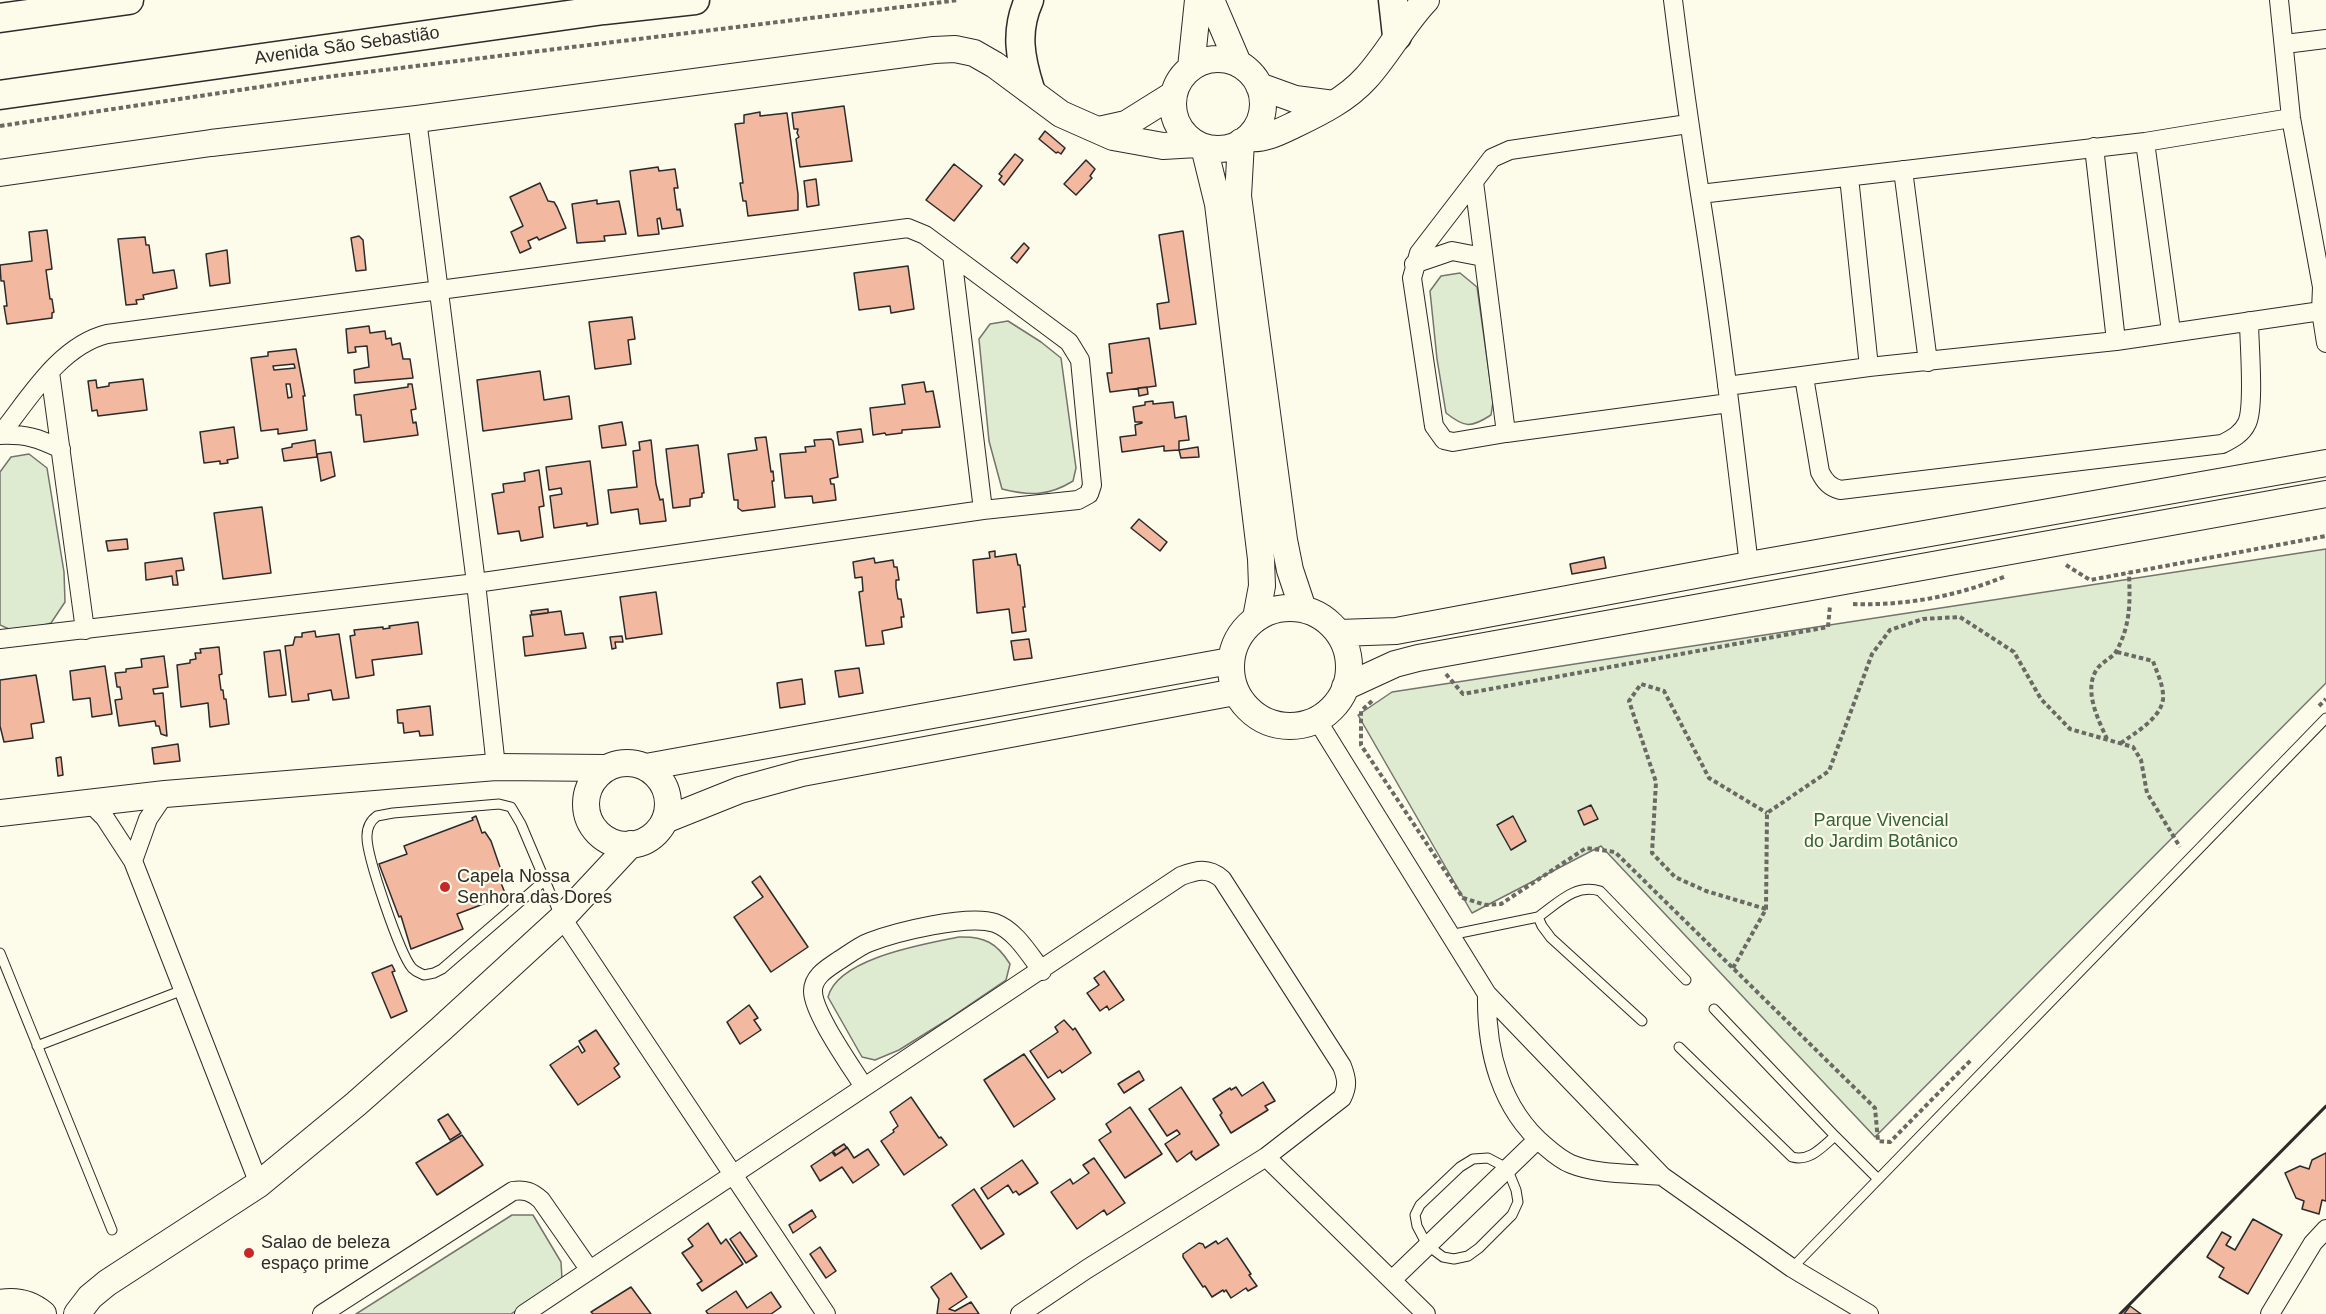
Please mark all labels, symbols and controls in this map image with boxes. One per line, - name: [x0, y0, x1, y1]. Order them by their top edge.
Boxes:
- street label: Avenida São Sebastião: [253, 22, 441, 70]
- park label: Parque Vivencial do Jardim Botânico: [1804, 810, 1958, 852]
- place label: Capela Nossa Senhora das Dores: [457, 866, 612, 908]
- marker: Capela Nossa Senhora das Dores: [438, 880, 452, 894]
- place label: Salao de beleza espaço prime: [261, 1232, 390, 1274]
- marker: Salao de beleza espaço prime: [242, 1246, 256, 1260]

